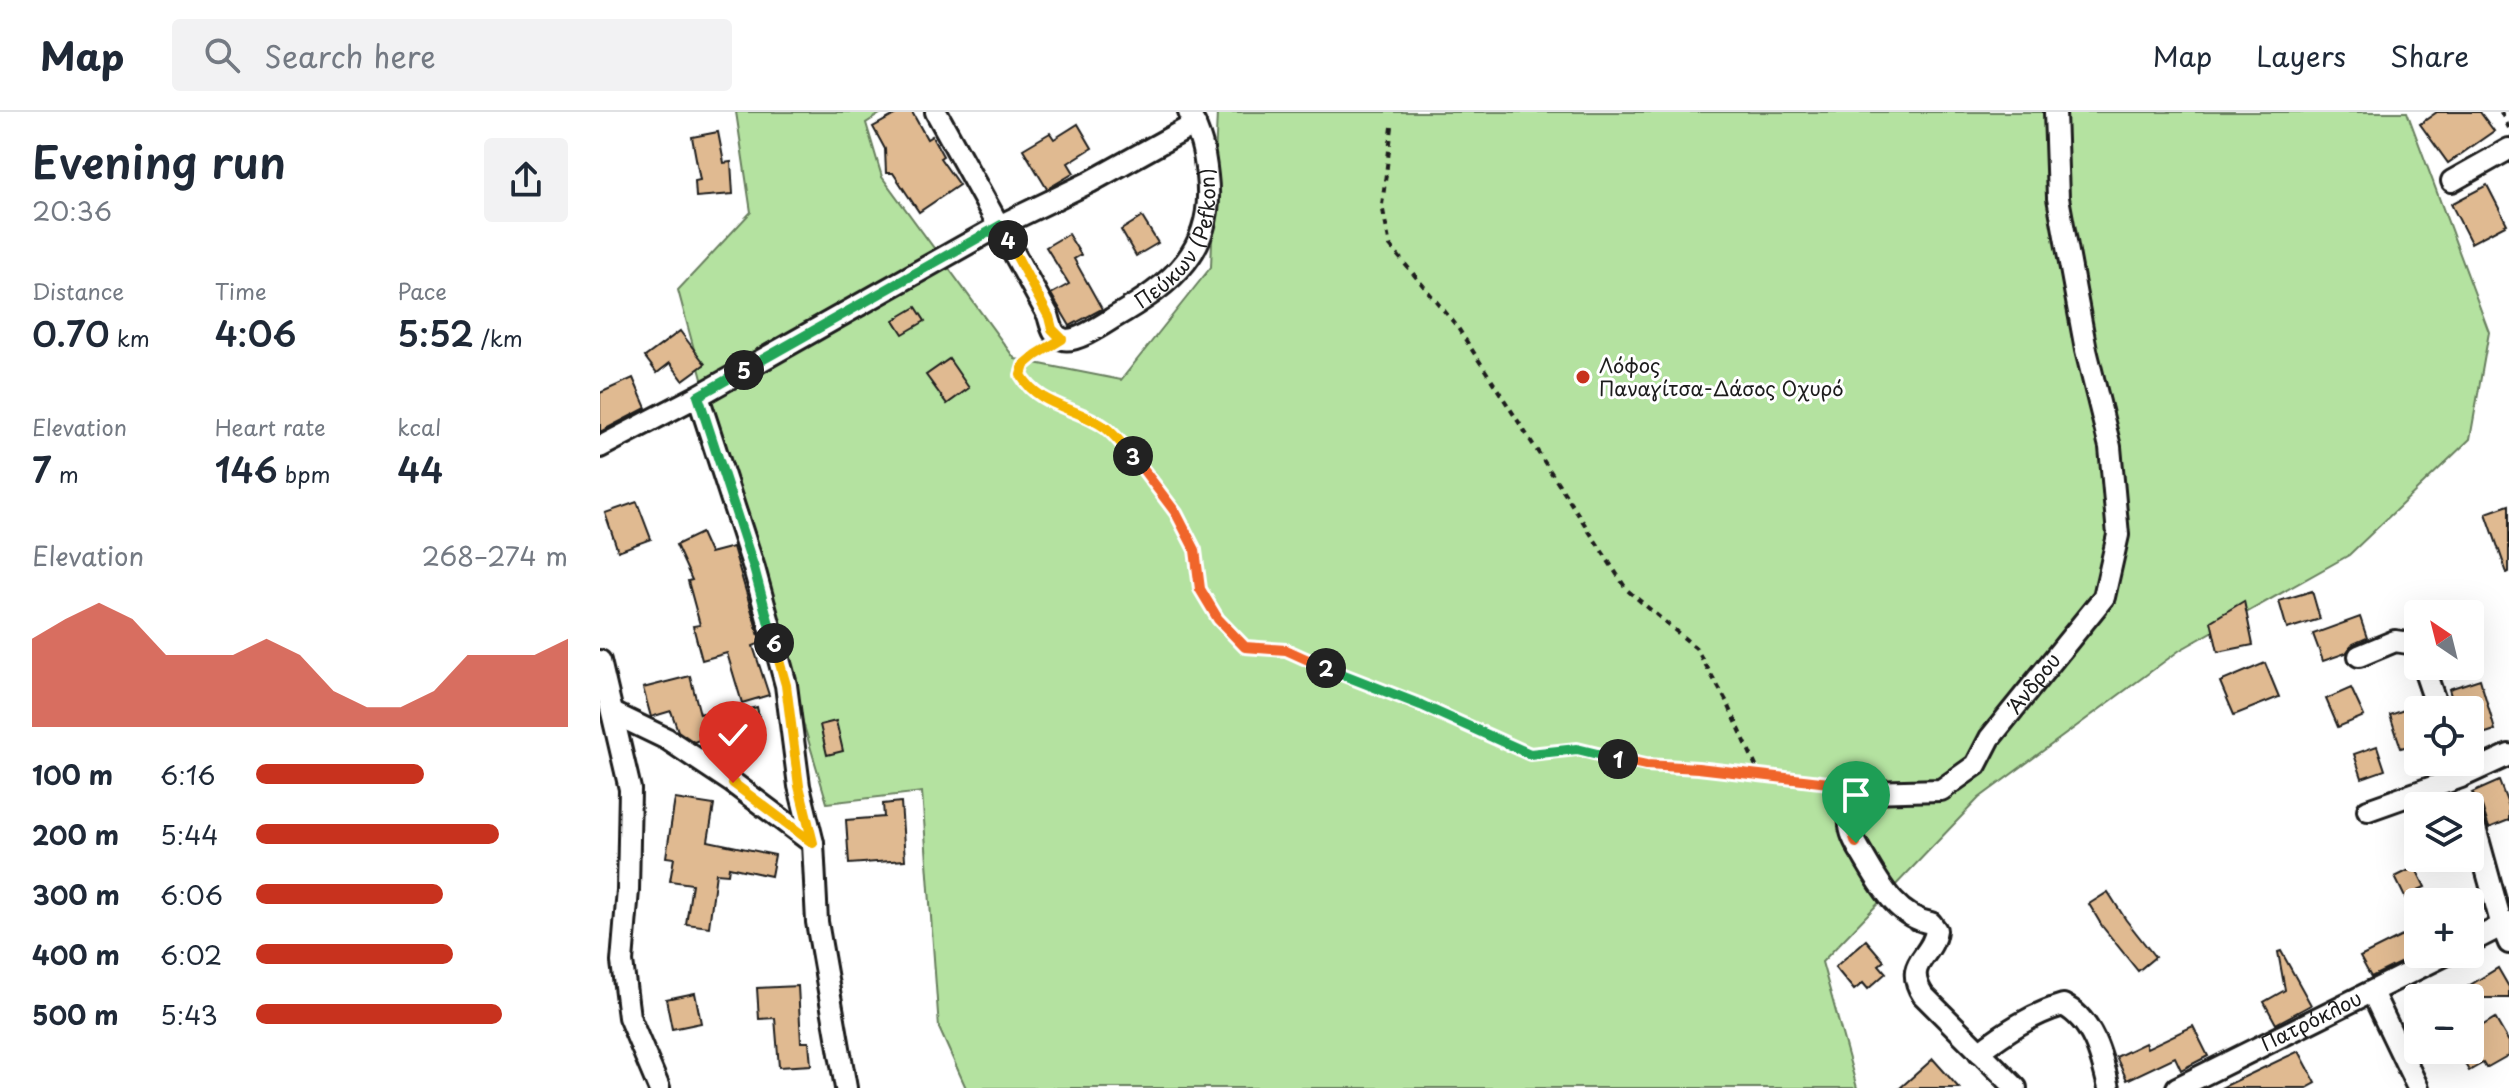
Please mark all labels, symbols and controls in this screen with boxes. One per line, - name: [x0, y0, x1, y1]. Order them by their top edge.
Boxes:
- search box: [172, 19, 732, 91]
- text: Map: [40, 27, 124, 84]
- icon: search: [200, 33, 244, 77]
- text: Search here: [264, 33, 436, 78]
- text: Map: [2152, 34, 2212, 77]
- text: Layers: [2256, 34, 2346, 77]
- text: Share: [2390, 34, 2469, 77]
- text: Evening run: [32, 128, 286, 194]
- button: share: [484, 138, 568, 222]
- street label: Πεύκων (Pefkon): [1128, 167, 1222, 315]
- text: 20:36: [32, 191, 112, 230]
- pin: 4: [988, 220, 1028, 260]
- text: 4: [1001, 223, 1015, 256]
- text: Distance: [32, 274, 124, 307]
- text: Time: [215, 274, 267, 307]
- text: Pace: [397, 274, 447, 307]
- text: 0.70: [32, 307, 110, 359]
- text: 4:06: [215, 307, 296, 359]
- text: 5:52: [397, 307, 474, 359]
- text: km: [110, 321, 150, 354]
- text: /km: [474, 321, 523, 354]
- pin: 5: [724, 350, 764, 390]
- place label: Λόφος Παναγίτσα-Δάσος Οχυρό: [1599, 350, 1843, 403]
- text: 5: [737, 353, 751, 386]
- marker: Λόφος Παναγίτσα-Δάσος Οχυρό: [1574, 368, 1592, 386]
- text: Elevation: [32, 410, 127, 443]
- text: Heart rate: [215, 410, 326, 443]
- text: kcal: [397, 410, 441, 443]
- pin: 3: [1113, 436, 1153, 476]
- text: 3: [1126, 439, 1140, 472]
- text: 7: [32, 443, 51, 495]
- text: 146: [215, 443, 278, 495]
- text: 44: [397, 443, 443, 495]
- text: m: [51, 457, 79, 490]
- text: bpm: [278, 457, 331, 490]
- text: Elevation: [32, 536, 144, 575]
- text: 268–274 m: [422, 536, 568, 575]
- north arrow: [2404, 600, 2484, 680]
- map controls: [2404, 600, 2484, 1064]
- pin: 6: [754, 623, 794, 663]
- text: 6: [766, 626, 782, 659]
- street label: Άνδρου: [1999, 646, 2067, 720]
- pin: 2: [1306, 648, 1346, 688]
- text: 2: [1318, 651, 1334, 684]
- button: locate: [2404, 696, 2484, 776]
- pin: [699, 701, 767, 783]
- icon: check: [711, 713, 755, 757]
- pin: 1: [1598, 739, 1638, 779]
- text: 1: [1613, 742, 1623, 775]
- text: 100 m: [32, 755, 113, 794]
- text: 6:16: [160, 755, 216, 794]
- pin: [1822, 761, 1890, 843]
- icon: arrive: [1834, 773, 1878, 817]
- button: layers: [2404, 792, 2484, 872]
- text: 200 m: [32, 815, 119, 854]
- text: 5:44: [160, 815, 219, 854]
- text: 300 m: [32, 875, 120, 914]
- text: 6:06: [160, 875, 223, 914]
- button: +: [2404, 888, 2484, 968]
- text: 400 m: [32, 935, 120, 974]
- text: 6:02: [160, 935, 222, 974]
- street label: Πατρόκλου: [2255, 983, 2367, 1058]
- button: −: [2404, 984, 2484, 1064]
- text: 500 m: [32, 995, 118, 1034]
- text: 5:43: [160, 995, 218, 1034]

